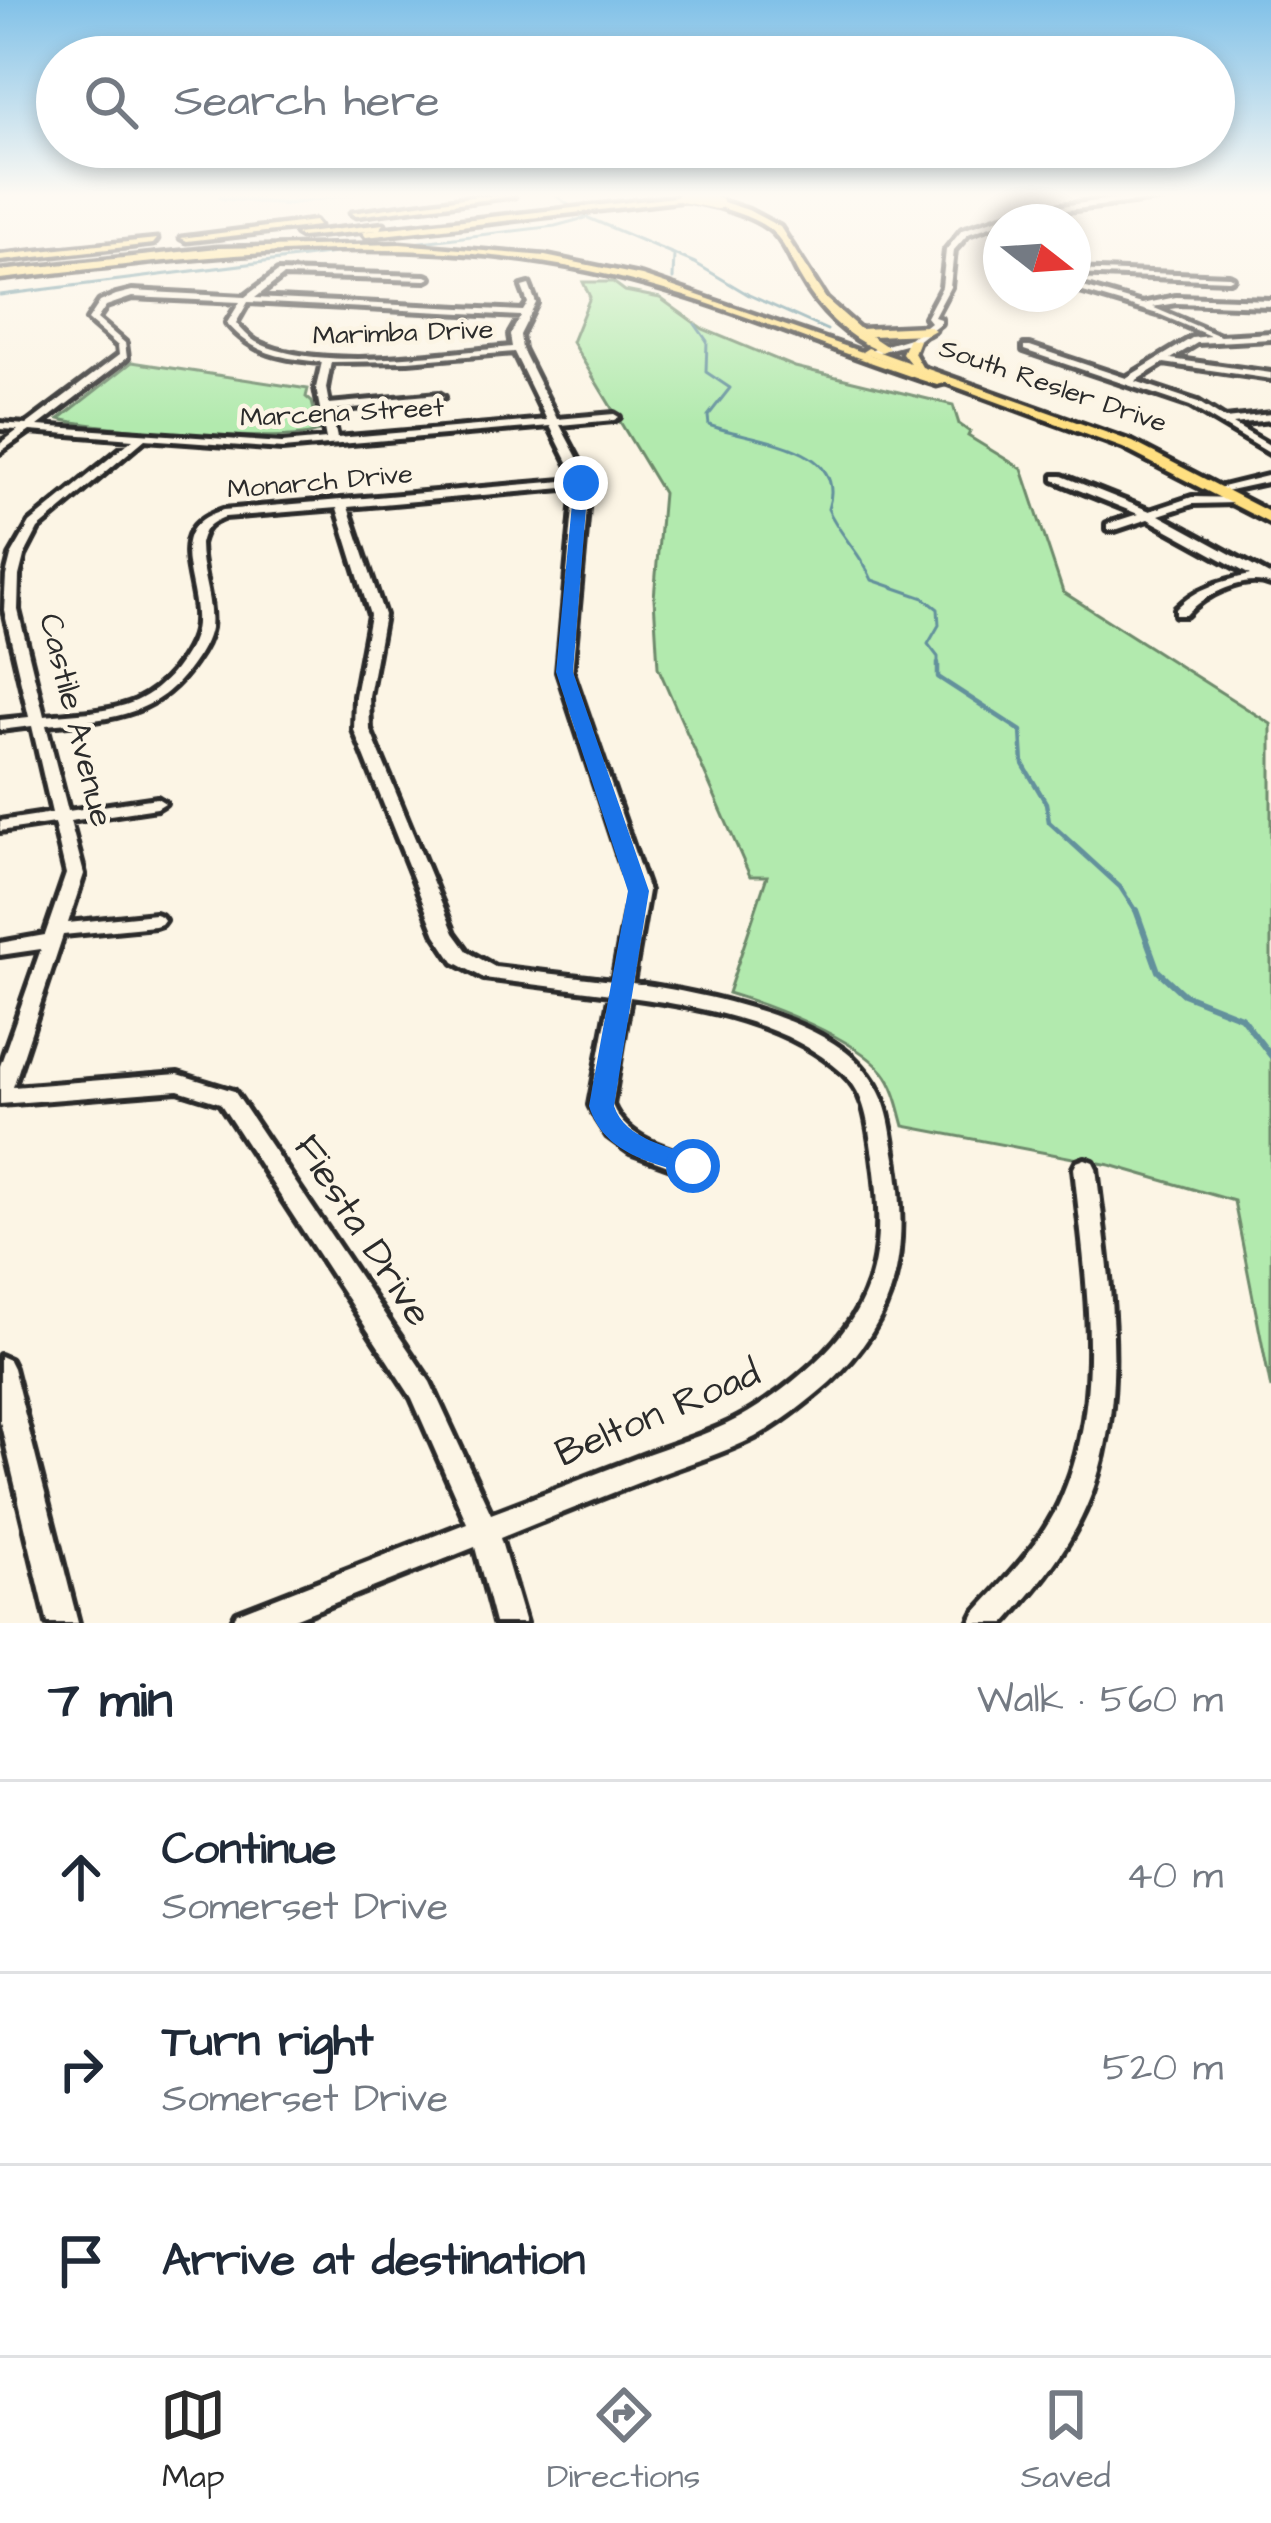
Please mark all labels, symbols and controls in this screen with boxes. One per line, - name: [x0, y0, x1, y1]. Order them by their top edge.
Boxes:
- search box: [36, 36, 1235, 168]
- icon: search: [78, 69, 144, 135]
- text: Search here: [174, 71, 440, 133]
- north arrow: [983, 204, 1091, 312]
- street label: Marimba Drive: [312, 311, 494, 355]
- street label: South Resler Drive: [934, 329, 1172, 443]
- street label: Marcena Street: [239, 389, 445, 437]
- street label: Monarch Drive: [226, 455, 414, 509]
- route end: [554, 456, 608, 510]
- street label: Castile Avenue: [27, 608, 125, 832]
- street label: Fiesta Drive: [280, 1125, 444, 1337]
- route start: [666, 1139, 720, 1193]
- street label: Belton Road: [547, 1347, 769, 1481]
- text: 7 min: [48, 1666, 173, 1737]
- text: Walk · 560 m: [977, 1674, 1223, 1728]
- text: Continue: [162, 1819, 336, 1881]
- icon: ahead: [48, 1844, 114, 1910]
- text: 40 m: [1126, 1850, 1223, 1904]
- text: Somerset Drive: [162, 1881, 448, 1935]
- text: Turn right: [162, 2011, 374, 2073]
- icon: right: [48, 2036, 114, 2102]
- text: 520 m: [1102, 2042, 1223, 2096]
- text: Somerset Drive: [162, 2073, 448, 2127]
- icon: arrive: [48, 2228, 114, 2294]
- text: Arrive at destination: [162, 2230, 585, 2292]
- tab: Map: [160, 2382, 226, 2500]
- tab: Directions: [547, 2382, 700, 2500]
- tab: Saved: [1021, 2382, 1111, 2500]

